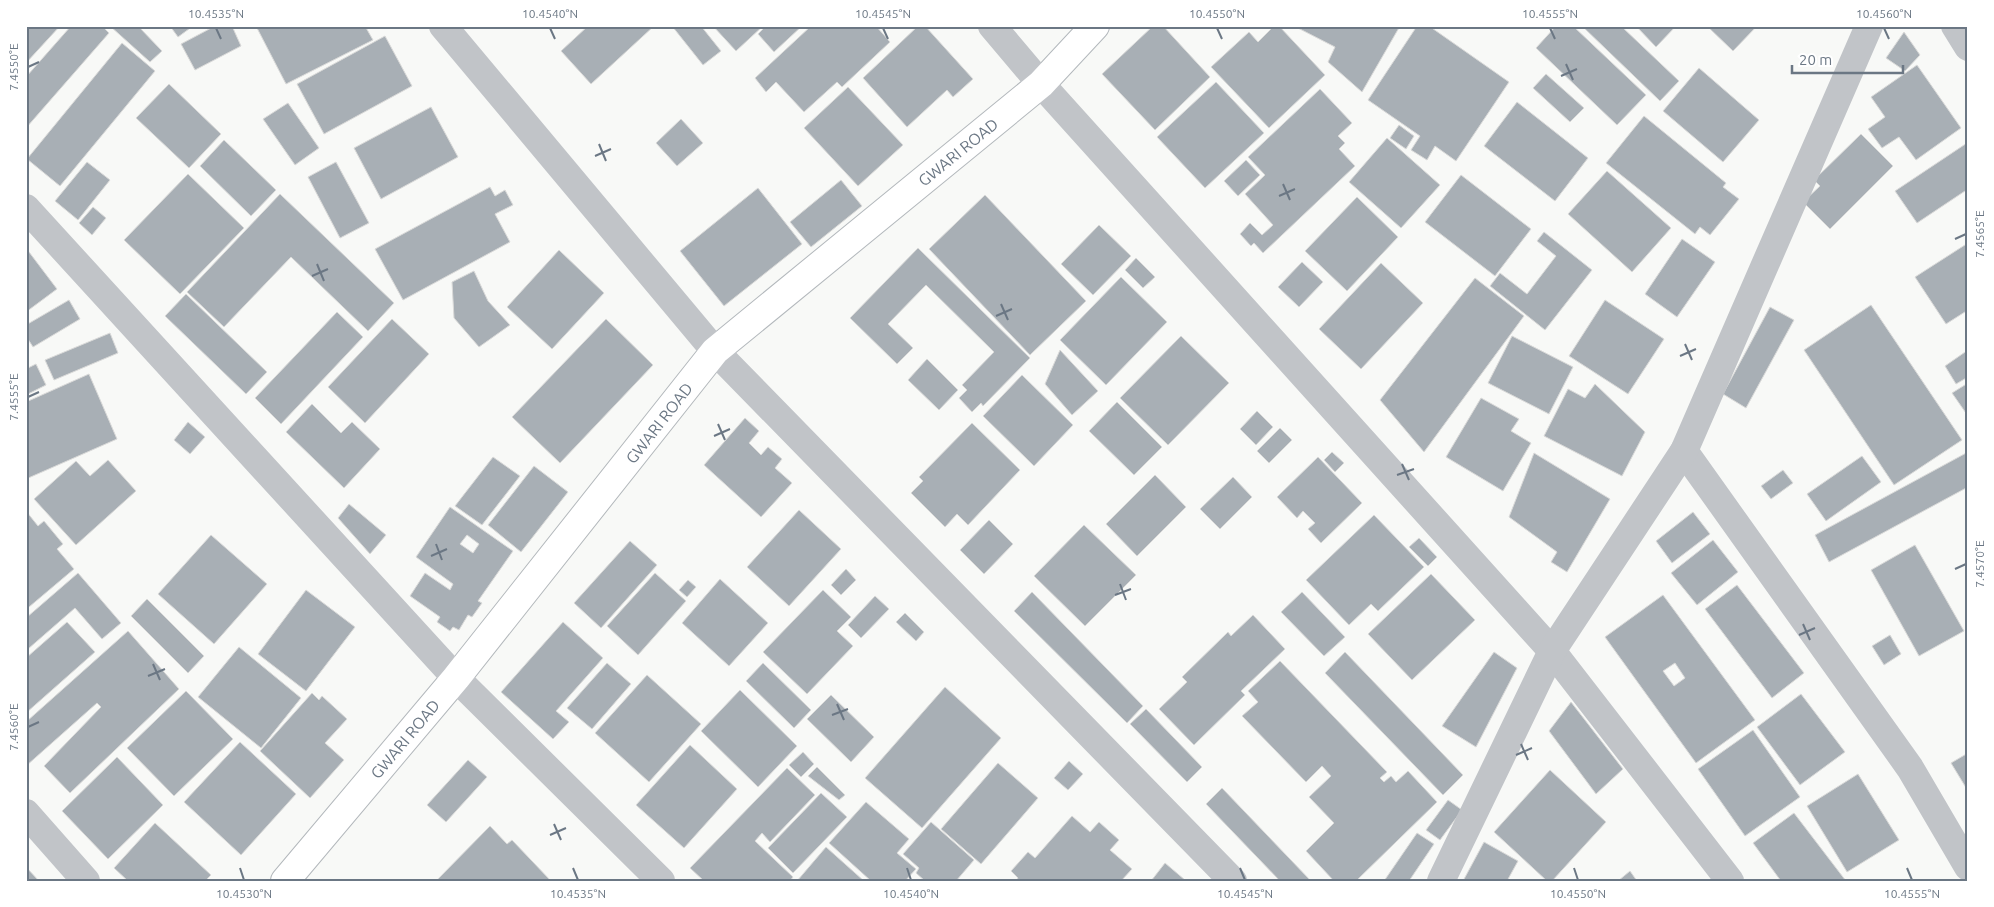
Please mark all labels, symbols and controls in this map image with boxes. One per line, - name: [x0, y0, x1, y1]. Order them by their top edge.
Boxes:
- text: 10.4535°N: [188, 7, 244, 20]
- text: 10.4540°N: [522, 7, 578, 20]
- text: 10.4545°N: [855, 7, 911, 20]
- text: 10.4550°N: [1189, 7, 1245, 20]
- text: 10.4555°N: [1522, 7, 1578, 20]
- text: 10.4560°N: [1856, 7, 1912, 20]
- scale bar: [1792, 42, 1903, 74]
- text: 7.4550°E: [7, 43, 20, 91]
- text: 20 m: [1799, 51, 1832, 68]
- street label: GWARI ROAD: [915, 114, 1001, 190]
- text: 7.4565°E: [1973, 210, 1986, 258]
- text: 7.4555°E: [7, 373, 20, 421]
- street label: GWARI ROAD: [622, 379, 696, 467]
- text: 7.4570°E: [1973, 540, 1986, 588]
- street label: GWARI ROAD: [367, 696, 443, 782]
- text: 7.4560°E: [7, 703, 20, 751]
- text: 10.4530°N: [216, 887, 272, 900]
- text: 10.4535°N: [550, 887, 606, 900]
- text: 10.4540°N: [883, 887, 939, 900]
- text: 10.4545°N: [1217, 887, 1273, 900]
- text: 10.4550°N: [1550, 887, 1606, 900]
- text: 10.4555°N: [1884, 887, 1940, 900]

